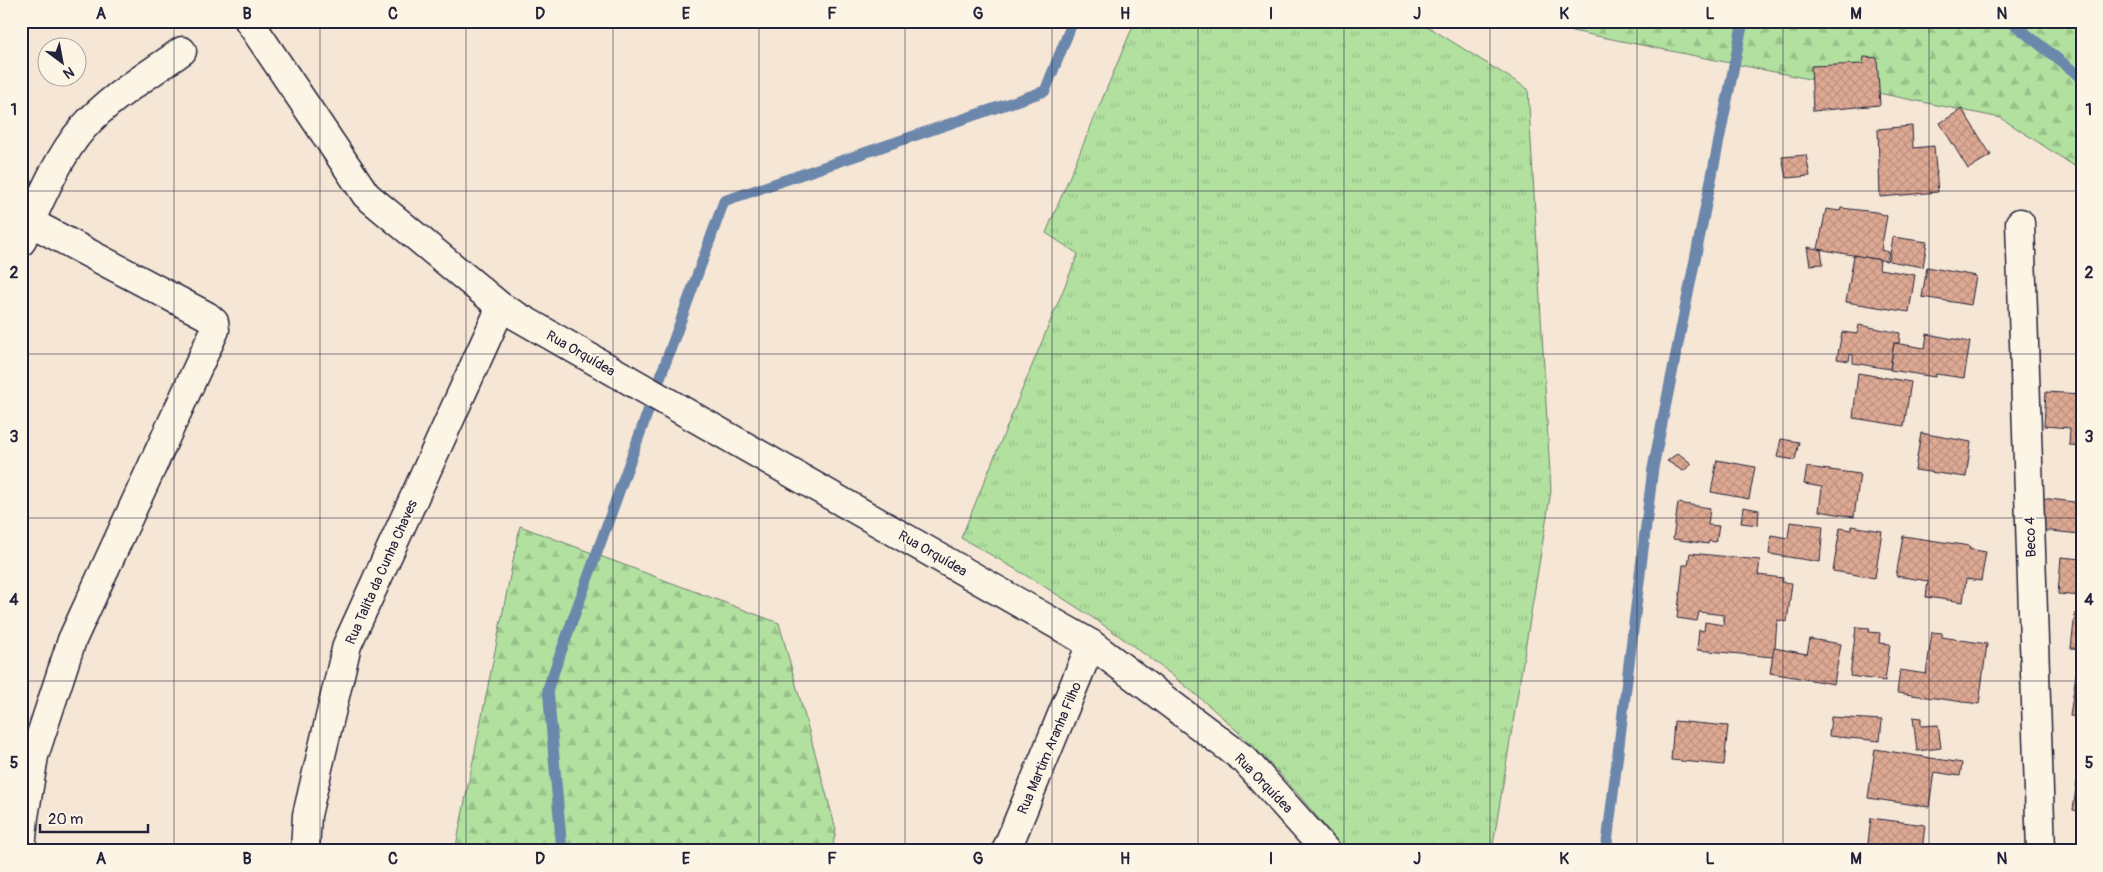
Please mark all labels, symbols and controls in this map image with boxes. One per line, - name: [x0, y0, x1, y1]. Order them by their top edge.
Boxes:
- text: A: [96, 4, 107, 24]
- text: B: [242, 4, 252, 24]
- text: C: [388, 4, 398, 24]
- text: D: [535, 4, 545, 24]
- text: E: [682, 4, 691, 24]
- text: F: [827, 4, 837, 24]
- text: G: [973, 4, 984, 24]
- text: H: [1120, 4, 1130, 24]
- text: I: [1269, 4, 1273, 24]
- text: J: [1413, 4, 1421, 24]
- text: K: [1559, 4, 1569, 24]
- text: L: [1705, 4, 1715, 24]
- text: M: [1850, 4, 1862, 24]
- text: N: [1997, 4, 2008, 24]
- north arrow: [38, 38, 88, 88]
- text: N: [60, 63, 77, 82]
- text: 1: [11, 100, 17, 120]
- text: 1: [2086, 100, 2092, 120]
- text: 2: [10, 263, 19, 283]
- text: 2: [2085, 263, 2094, 283]
- street label: Rua Orquídea: [543, 327, 618, 380]
- text: 3: [10, 427, 19, 447]
- text: 3: [2085, 427, 2094, 447]
- street label: Rua Talita da Cunha Chaves: [342, 497, 421, 647]
- street label: Beco 4: [2021, 516, 2040, 558]
- street label: Rua Orquídea: [895, 527, 970, 580]
- text: 4: [9, 590, 19, 610]
- text: 4: [2084, 590, 2094, 610]
- street label: Rua Martim Aranha Filho: [1014, 679, 1085, 817]
- street label: Rua Orquídea: [1231, 750, 1296, 817]
- text: 5: [10, 753, 19, 773]
- text: 5: [2085, 753, 2094, 773]
- scale bar: [40, 802, 148, 834]
- text: 20 m: [48, 810, 83, 829]
- text: A: [96, 849, 107, 869]
- text: B: [242, 849, 252, 869]
- text: C: [388, 849, 398, 869]
- text: D: [535, 849, 545, 869]
- text: E: [682, 849, 691, 869]
- text: F: [827, 849, 837, 869]
- text: G: [973, 849, 984, 869]
- text: H: [1120, 849, 1130, 869]
- text: I: [1269, 849, 1273, 869]
- text: J: [1413, 849, 1421, 869]
- text: K: [1559, 849, 1569, 869]
- text: L: [1705, 849, 1715, 869]
- text: M: [1850, 849, 1862, 869]
- text: N: [1997, 849, 2008, 869]

